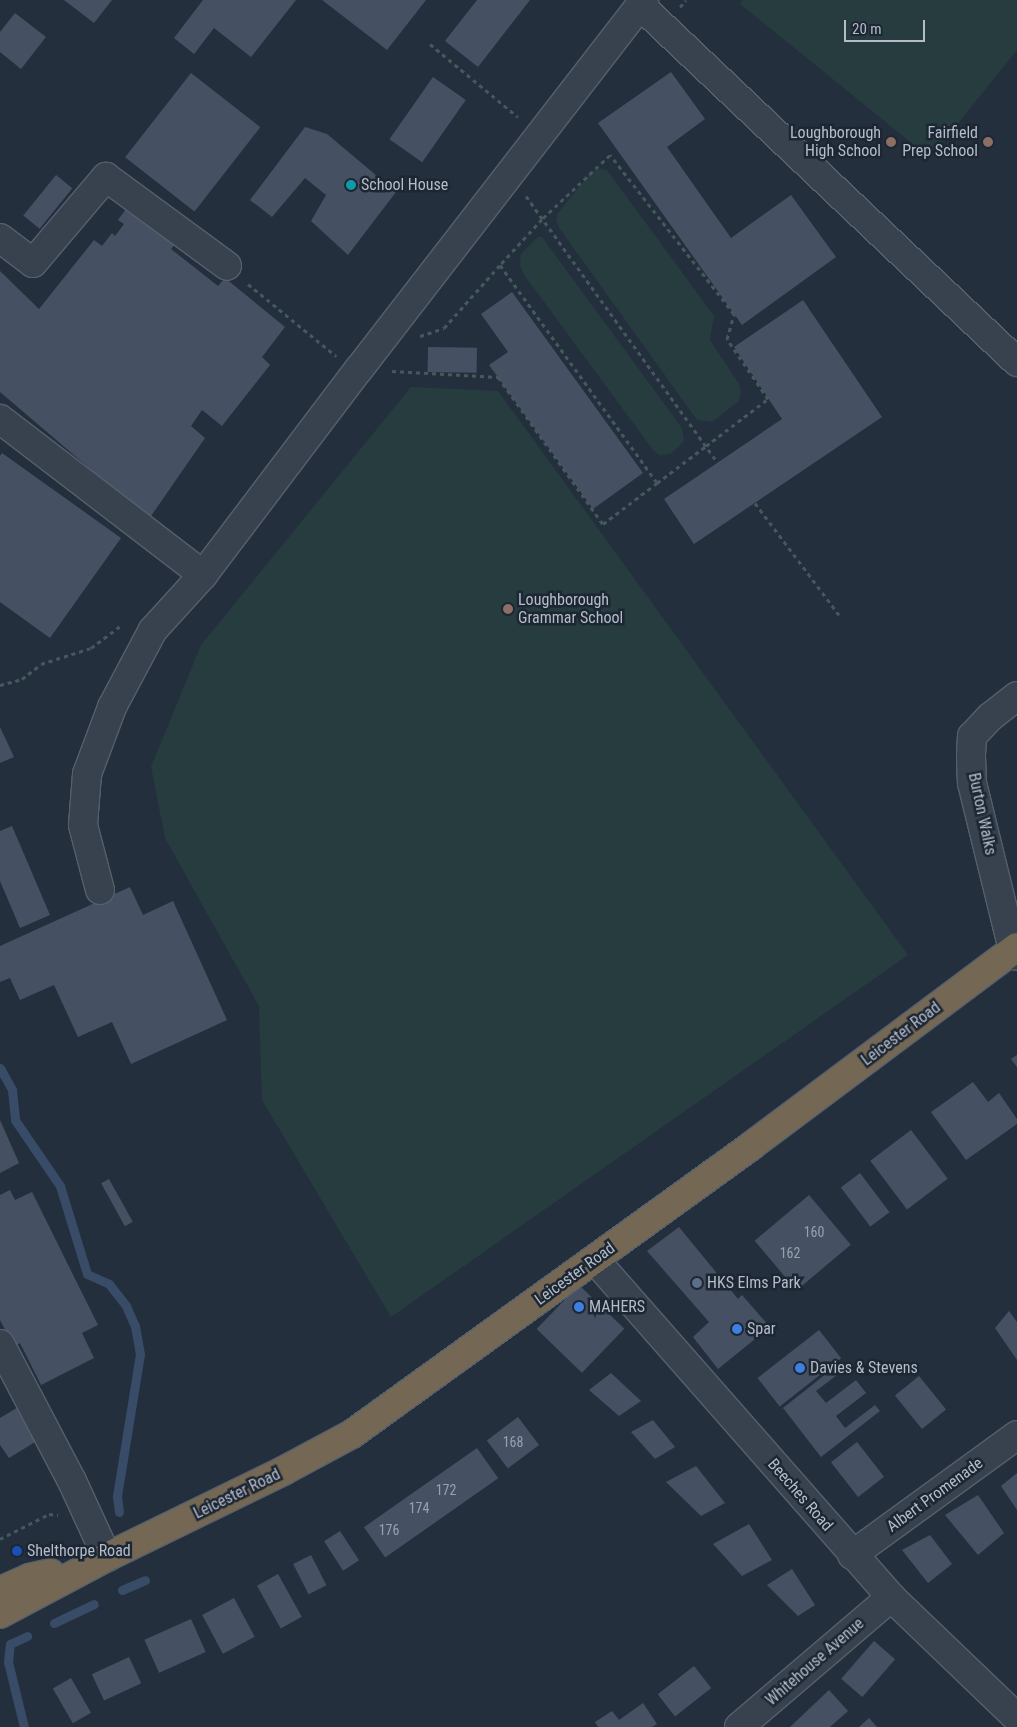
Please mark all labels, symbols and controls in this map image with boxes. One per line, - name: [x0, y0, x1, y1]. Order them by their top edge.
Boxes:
- scale bar: [847, 10, 928, 42]
- text: 20 m: [852, 20, 882, 38]
- place label: Loughborough High School: [790, 123, 881, 161]
- place label: Fairfield Prep School: [902, 123, 978, 161]
- marker: Loughborough High School: [885, 136, 897, 148]
- marker: Fairfield Prep School: [982, 136, 994, 148]
- place label: School House: [361, 175, 448, 195]
- marker: School House: [345, 179, 357, 191]
- place label: Loughborough Grammar School: [518, 590, 623, 628]
- marker: Loughborough Grammar School: [502, 603, 514, 615]
- street label: Burton Walks: [964, 771, 1000, 857]
- street label: Leicester Road: [858, 998, 944, 1070]
- house number: 160: [804, 1224, 824, 1240]
- street label: Leicester Road: [531, 1239, 619, 1309]
- house number: 162: [780, 1245, 800, 1261]
- place label: HKS Elms Park: [707, 1273, 801, 1293]
- marker: HKS Elms Park: [691, 1277, 703, 1289]
- place label: MAHERS: [589, 1297, 645, 1317]
- marker: MAHERS: [573, 1301, 585, 1313]
- place label: Spar: [747, 1319, 776, 1339]
- marker: Spar: [731, 1323, 743, 1335]
- place label: Davies & Stevens: [810, 1358, 918, 1378]
- marker: Davies & Stevens: [794, 1362, 806, 1374]
- house number: 168: [503, 1434, 523, 1450]
- street label: Albert Promenade: [883, 1454, 987, 1536]
- street label: Beeches Road: [763, 1455, 837, 1535]
- street label: Leicester Road: [191, 1465, 283, 1523]
- house number: 172: [436, 1482, 456, 1498]
- house number: 174: [409, 1500, 429, 1516]
- house number: 176: [379, 1522, 399, 1538]
- place label: Shelthorpe Road: [27, 1541, 131, 1561]
- marker: Shelthorpe Road: [11, 1545, 23, 1557]
- street label: Whitehouse Avenue: [762, 1614, 868, 1710]

